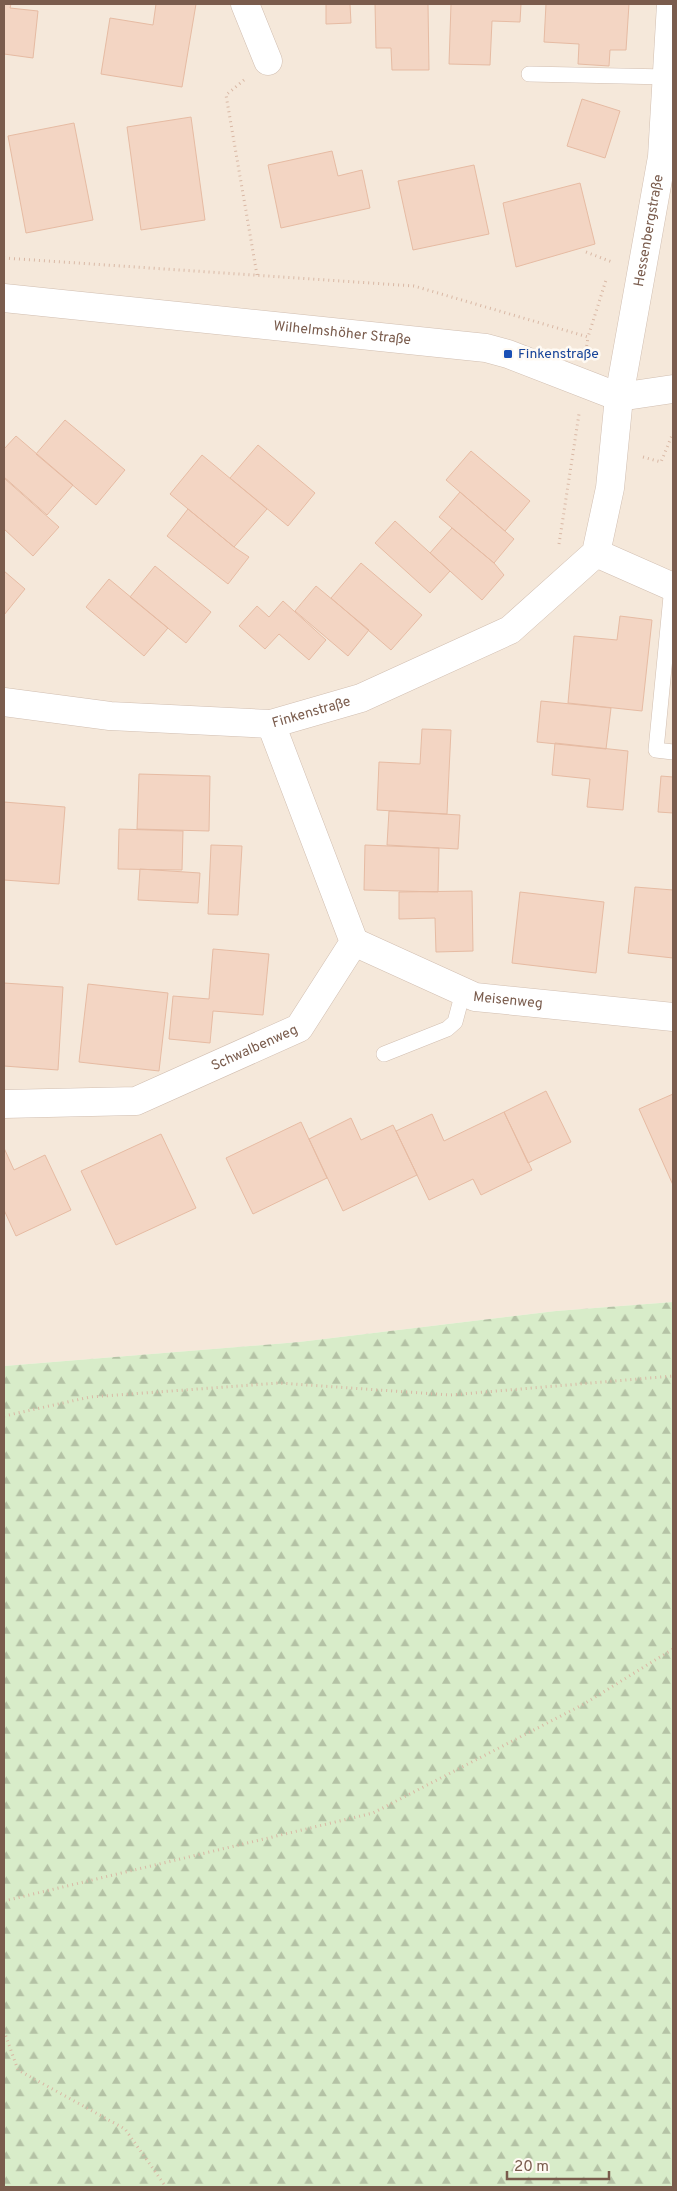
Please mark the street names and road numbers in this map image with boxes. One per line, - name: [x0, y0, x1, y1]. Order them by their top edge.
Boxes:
- street label: Hessenbergstraße: [630, 173, 667, 288]
- street label: Wilhelmshöher Straße: [273, 318, 412, 349]
- street label: Finkenstraße: [270, 693, 352, 732]
- street label: Meisenweg: [472, 988, 544, 1012]
- street label: Schwalbenweg: [209, 1021, 300, 1075]

